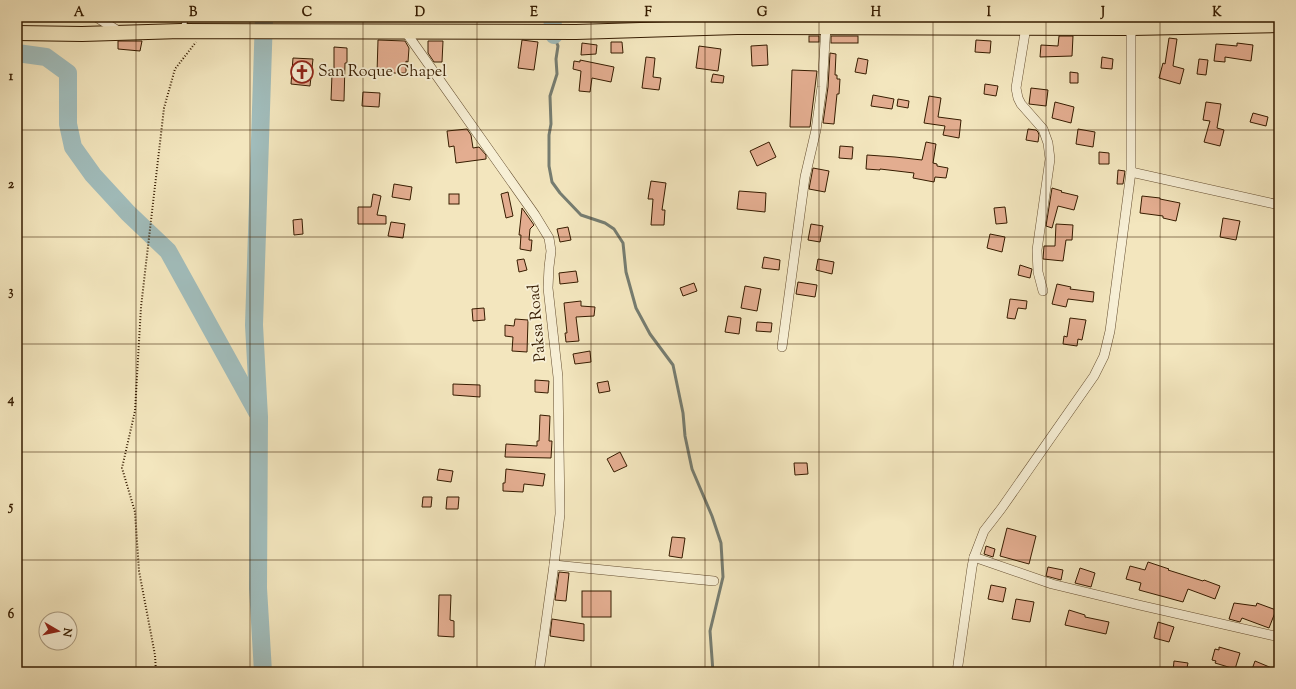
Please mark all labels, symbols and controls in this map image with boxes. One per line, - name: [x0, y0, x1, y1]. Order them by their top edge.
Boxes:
- text: A: [74, 4, 85, 22]
- text: B: [189, 4, 198, 22]
- text: C: [302, 4, 312, 22]
- text: D: [415, 4, 425, 22]
- text: E: [530, 4, 538, 22]
- text: F: [644, 4, 652, 22]
- text: G: [757, 4, 768, 22]
- text: H: [871, 4, 882, 22]
- text: I: [987, 4, 992, 22]
- text: J: [1100, 4, 1105, 22]
- text: K: [1212, 4, 1222, 22]
- church icon: San Roque Chapel: [289, 59, 315, 85]
- place label: San Roque Chapel: [318, 61, 447, 84]
- text: 1: [9, 68, 14, 86]
- text: 2: [8, 176, 15, 194]
- text: 3: [8, 283, 14, 301]
- street label: Paksa Road: [523, 283, 553, 363]
- text: 4: [7, 391, 15, 409]
- text: 5: [8, 498, 14, 516]
- text: 6: [8, 606, 15, 624]
- north arrow: [38, 611, 78, 651]
- text: N: [58, 626, 76, 638]

